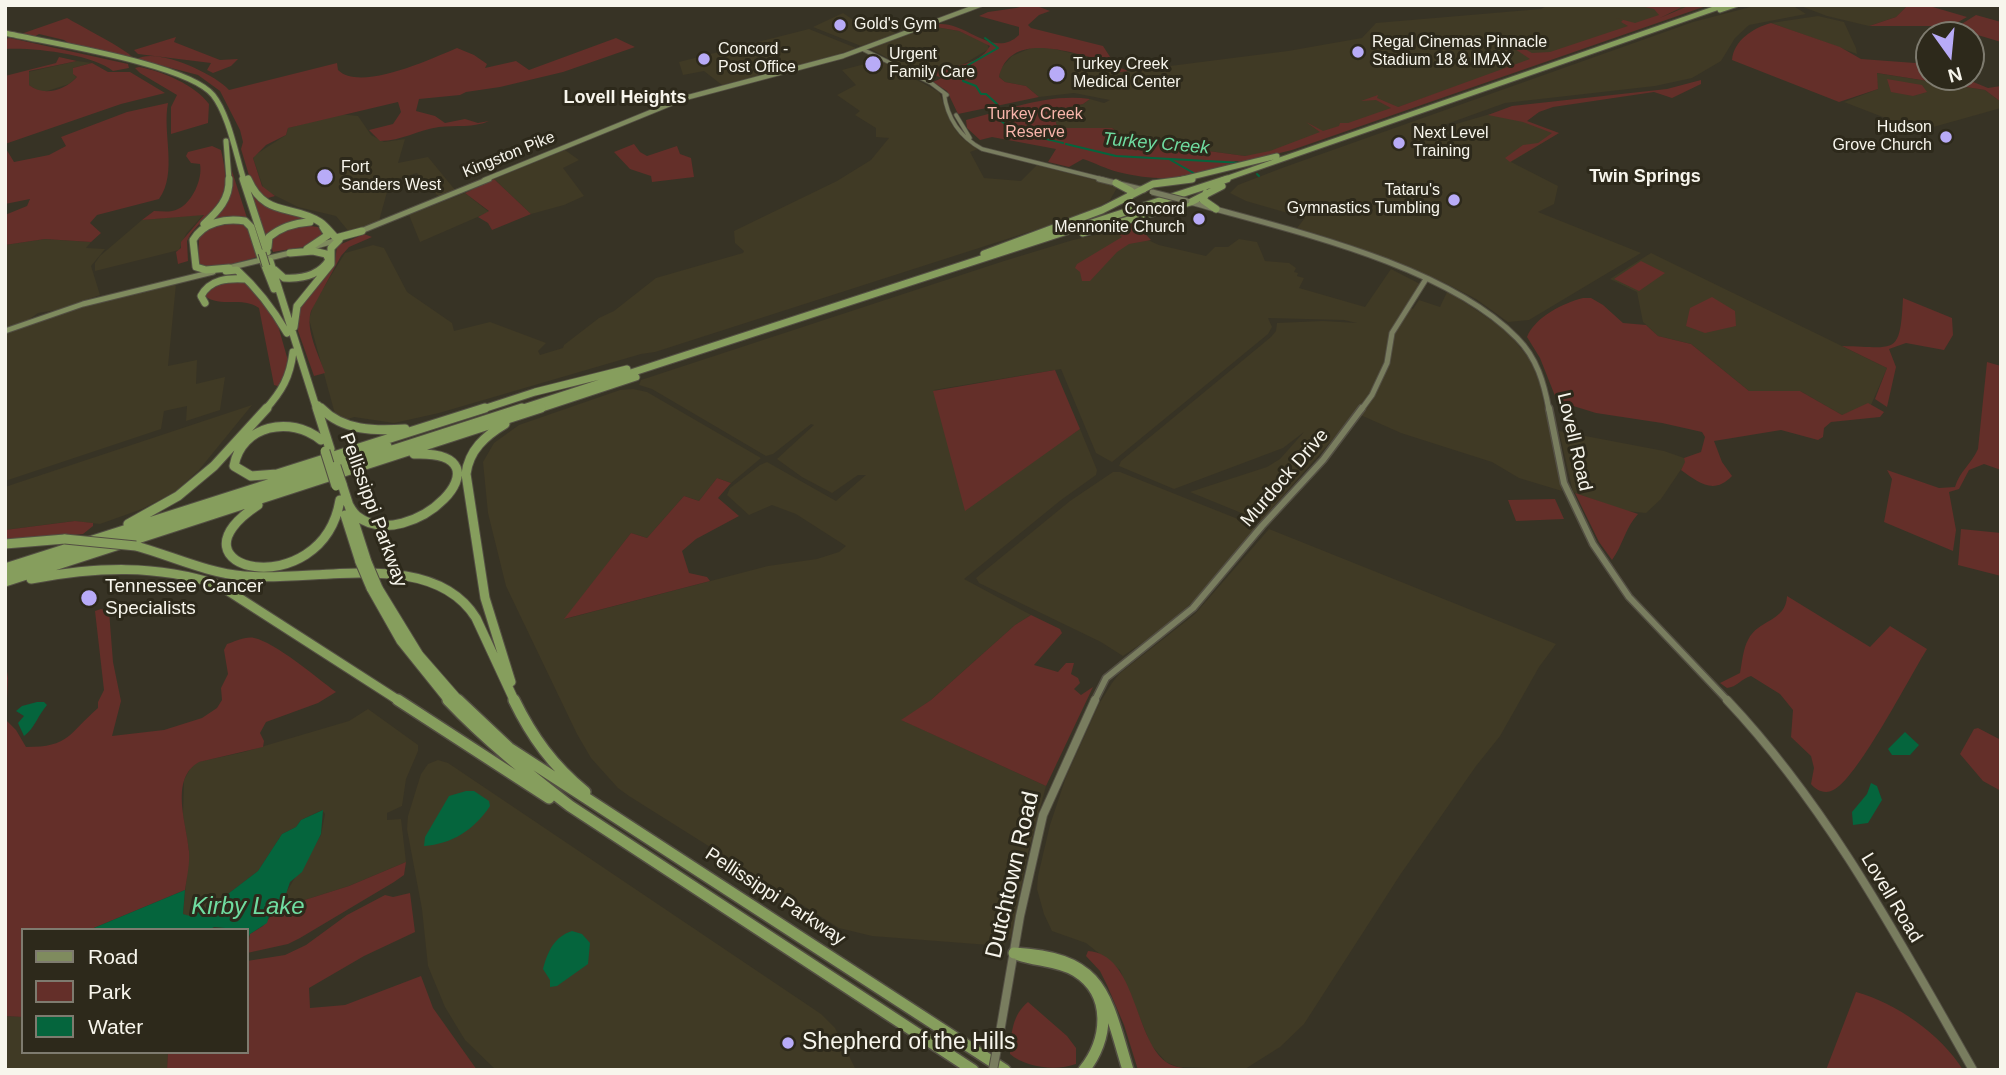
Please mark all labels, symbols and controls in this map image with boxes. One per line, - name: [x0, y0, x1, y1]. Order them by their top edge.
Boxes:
- place label: Gold's Gym: [854, 15, 937, 35]
- marker: Gold's Gym: [832, 17, 848, 33]
- north arrow: [1915, 21, 1985, 91]
- place label: Regal Cinemas Pinnacle Stadium 18 & IMAX: [1372, 33, 1547, 71]
- place label: Concord - Post Office: [718, 40, 796, 78]
- marker: Regal Cinemas Pinnacle Stadium 18 & IMAX: [1350, 44, 1366, 60]
- place label: Urgent Family Care: [889, 45, 975, 83]
- marker: Concord - Post Office: [696, 51, 712, 67]
- marker: Urgent Family Care: [863, 54, 883, 74]
- place label: Turkey Creek Medical Center: [1073, 55, 1181, 93]
- text: N: [1946, 63, 1964, 87]
- marker: Turkey Creek Medical Center: [1047, 64, 1067, 84]
- district label: Lovell Heights: [563, 87, 687, 109]
- park label: Turkey Creek Reserve: [987, 105, 1083, 143]
- place label: Hudson Grove Church: [1832, 118, 1932, 156]
- place label: Next Level Training: [1413, 124, 1489, 162]
- street label: Kingston Pike: [460, 128, 558, 182]
- water label: Turkey Creek: [1102, 129, 1210, 159]
- marker: Hudson Grove Church: [1938, 129, 1954, 145]
- marker: Next Level Training: [1391, 135, 1407, 151]
- place label: Fort Sanders West: [341, 158, 441, 196]
- district label: Twin Springs: [1589, 166, 1701, 188]
- marker: Fort Sanders West: [315, 167, 335, 187]
- place label: Tataru's Gymnastics Tumbling: [1287, 181, 1440, 219]
- marker: Tataru's Gymnastics Tumbling: [1446, 192, 1462, 208]
- place label: Concord Mennonite Church: [1054, 200, 1185, 238]
- marker: Concord Mennonite Church: [1191, 211, 1207, 227]
- street label: Lovell Road: [1552, 391, 1596, 493]
- street label: Murdock Drive: [1236, 424, 1334, 532]
- street label: Pellissippi Parkway: [334, 430, 412, 590]
- place label: Tennessee Cancer Specialists: [105, 576, 263, 620]
- marker: Tennessee Cancer Specialists: [79, 588, 99, 608]
- street label: Dutchtown Road: [980, 789, 1046, 961]
- street label: Pellissippi Parkway: [701, 843, 849, 951]
- street label: Lovell Road: [1855, 849, 1927, 947]
- water label: Kirby Lake: [191, 893, 305, 921]
- legend: [21, 928, 248, 1054]
- text: Road: [88, 945, 138, 968]
- text: Park: [88, 980, 131, 1003]
- text: Water: [88, 1015, 143, 1038]
- place label: Shepherd of the Hills: [802, 1029, 1016, 1057]
- marker: Shepherd of the Hills: [780, 1035, 796, 1051]

